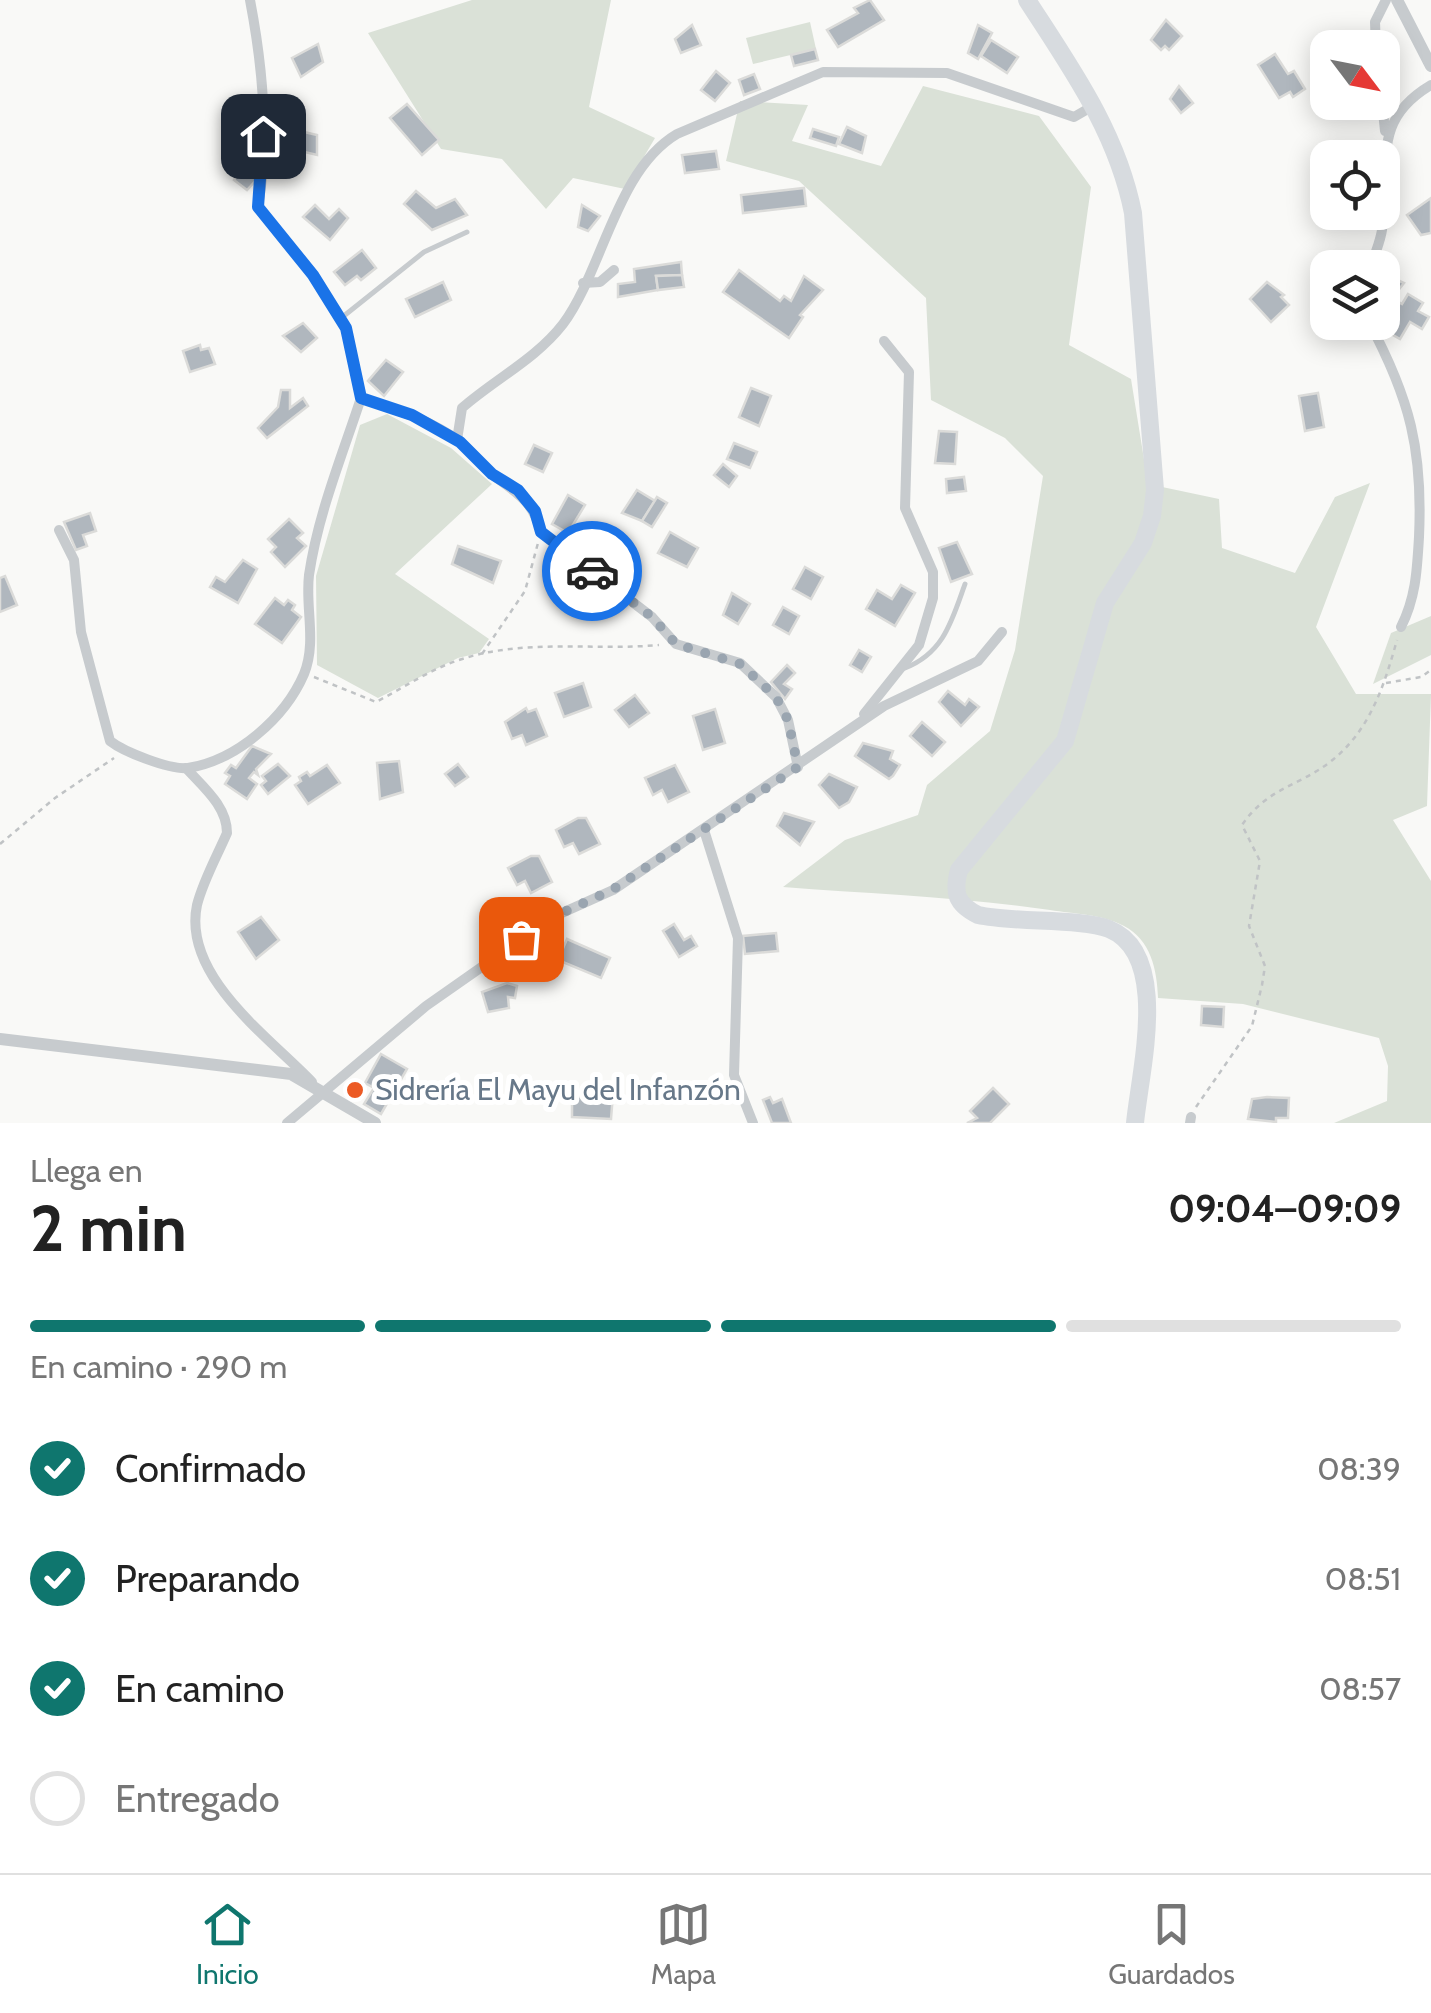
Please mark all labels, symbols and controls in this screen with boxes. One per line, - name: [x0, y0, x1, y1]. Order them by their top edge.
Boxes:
- north arrow: [1310, 30, 1400, 120]
- map controls: [1310, 30, 1400, 340]
- pin: [221, 94, 306, 179]
- icon: home: [236, 109, 291, 164]
- button: locate: [1310, 140, 1400, 230]
- button: layers: [1310, 250, 1400, 340]
- courier: [542, 521, 642, 621]
- icon: car: [565, 544, 620, 599]
- pin: [479, 897, 564, 982]
- icon: bag: [494, 912, 549, 967]
- place label: Sidrería El Mayu del Infanzón: [375, 1071, 741, 1108]
- marker: Sidrería El Mayu del Infanzón: [344, 1079, 366, 1101]
- text: Llega en: [30, 1151, 143, 1190]
- text: 09:04–09:09: [1168, 1185, 1401, 1232]
- text: 2 min: [30, 1188, 187, 1267]
- text: En camino · 290 m: [30, 1347, 287, 1386]
- icon: check: [30, 1441, 85, 1496]
- text: Confirmado: [115, 1445, 306, 1492]
- text: 08:39: [1317, 1449, 1401, 1488]
- icon: check: [30, 1551, 85, 1606]
- text: Preparando: [115, 1555, 300, 1602]
- text: 08:51: [1325, 1559, 1401, 1598]
- icon: check: [30, 1661, 85, 1716]
- text: En camino: [115, 1665, 285, 1712]
- text: 08:57: [1319, 1669, 1401, 1708]
- text: Entregado: [115, 1775, 280, 1822]
- tab: Inicio: [196, 1897, 259, 1991]
- tab: Mapa: [651, 1897, 716, 1991]
- tab: Guardados: [1108, 1897, 1235, 1991]

